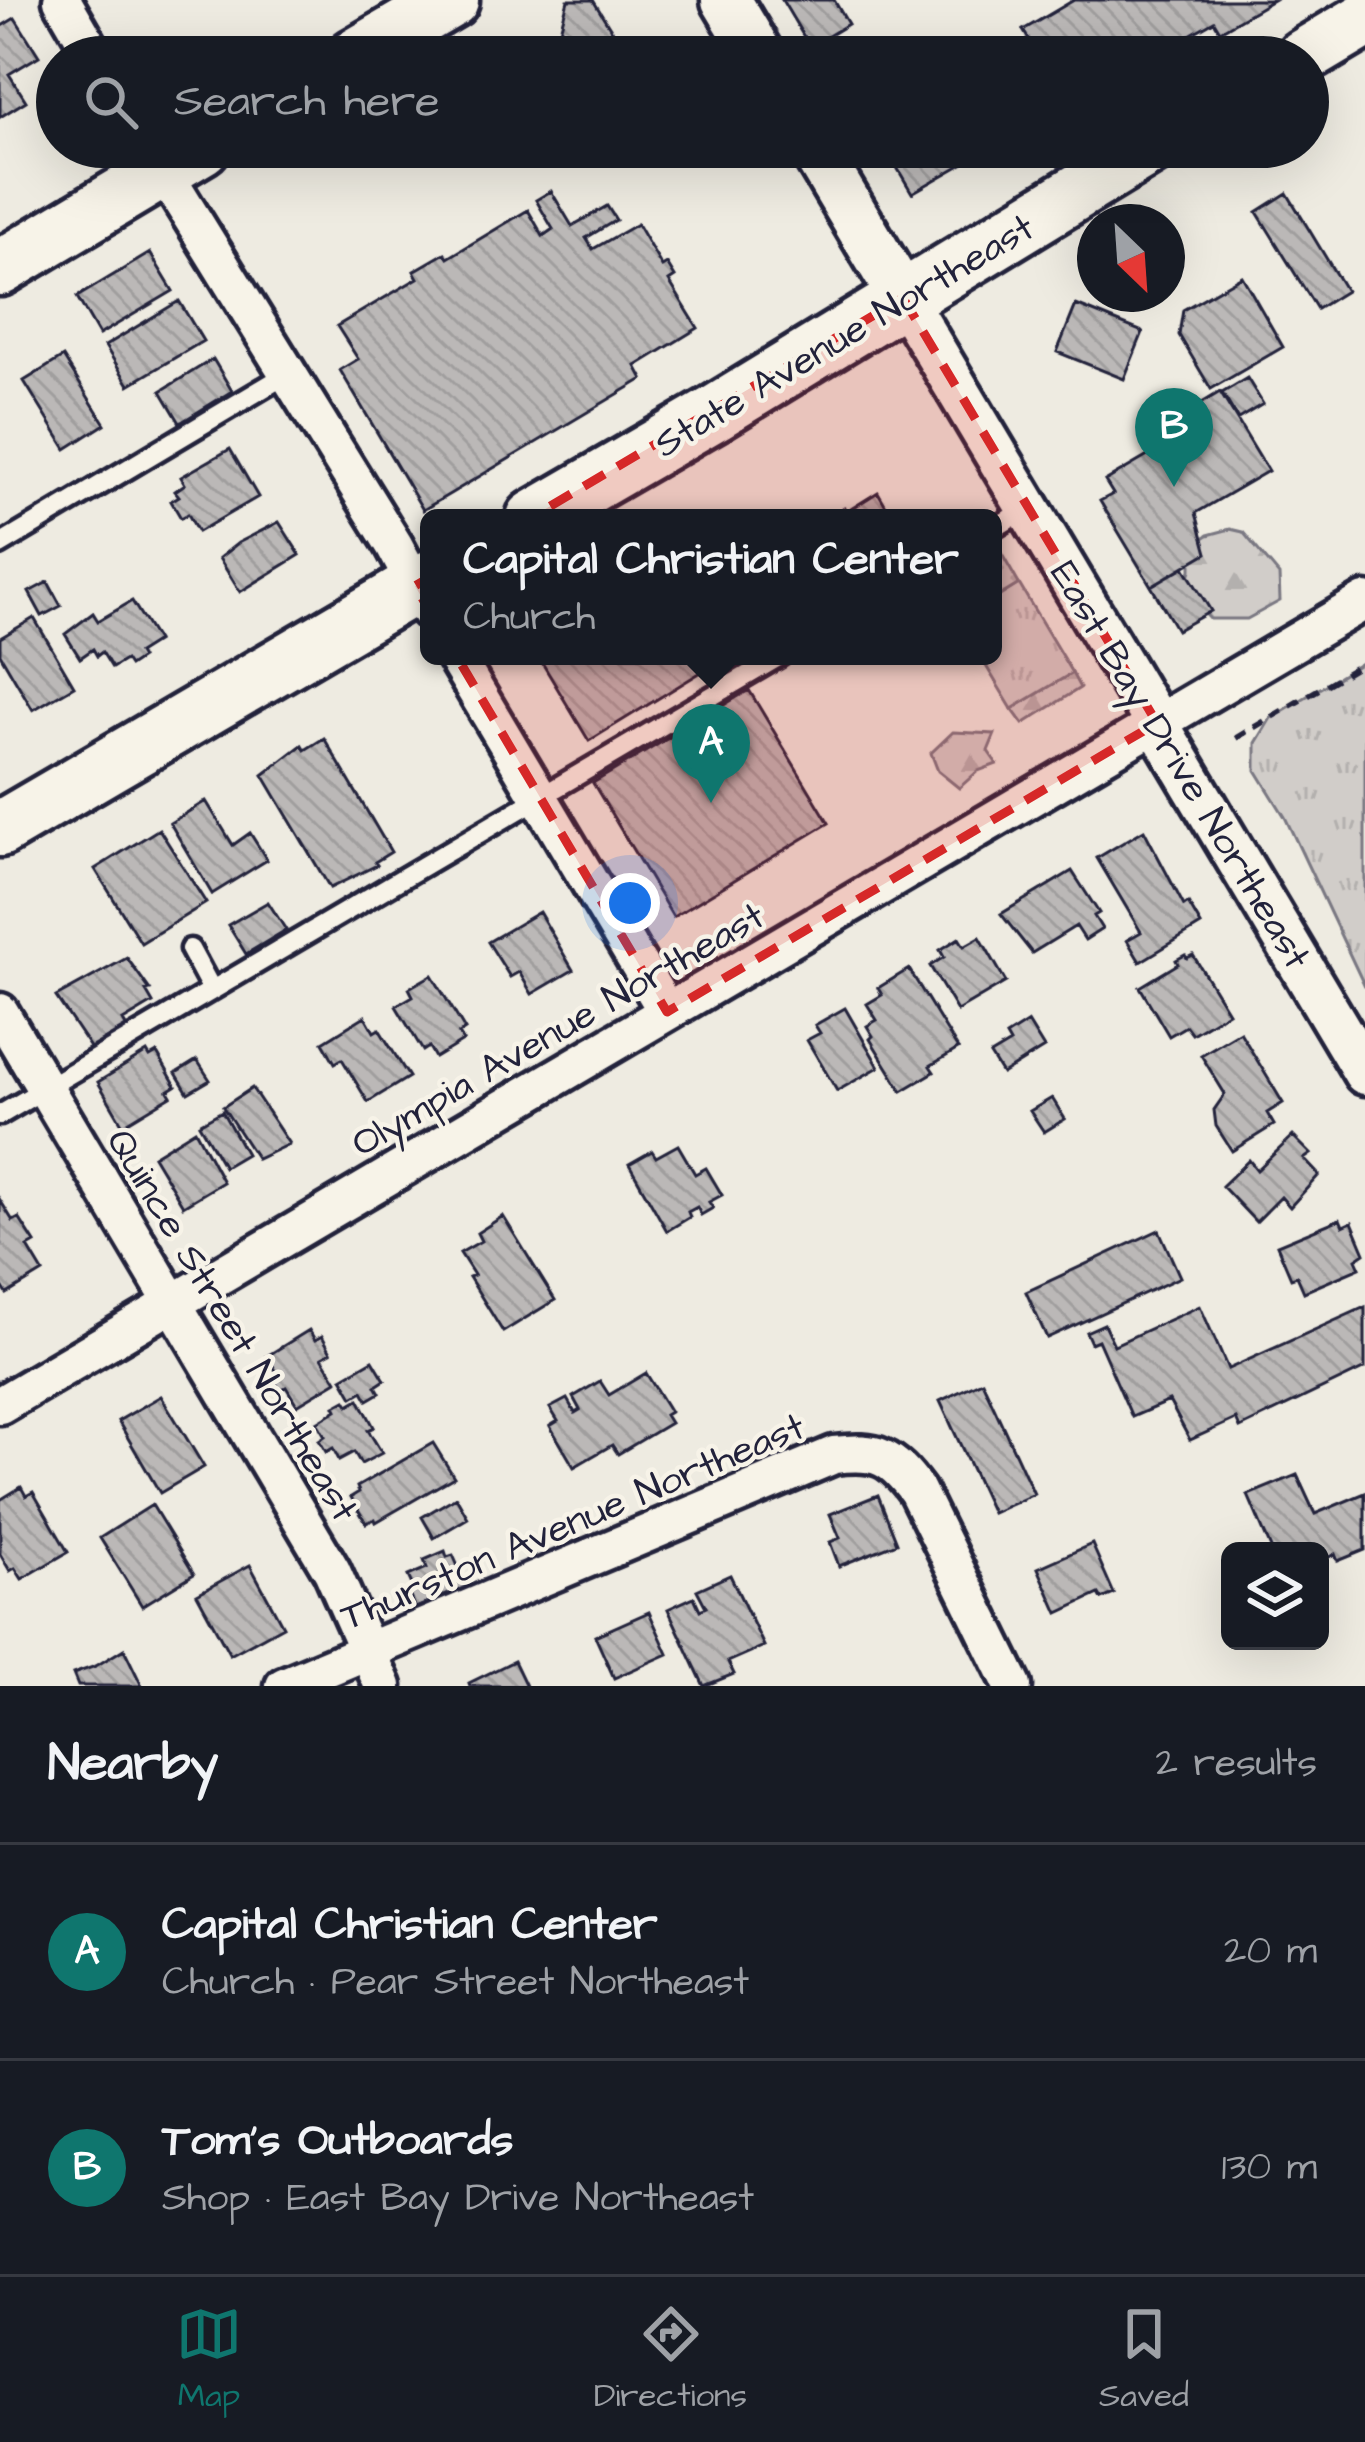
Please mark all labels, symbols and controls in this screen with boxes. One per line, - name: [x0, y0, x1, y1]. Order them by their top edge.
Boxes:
- search box: [36, 36, 1329, 168]
- icon: search: [78, 69, 144, 135]
- text: Search here: [174, 71, 440, 133]
- street label: State Avenue Northeast: [644, 201, 1045, 472]
- north arrow: [1077, 204, 1185, 312]
- pin: B: [1135, 388, 1213, 487]
- popup: [420, 509, 1002, 665]
- text: Capital Christian Center: [463, 529, 959, 591]
- street label: East Bay Drive Northeast: [1035, 551, 1323, 980]
- text: Church: [463, 591, 595, 645]
- pin: A: [672, 704, 750, 803]
- your location: [600, 873, 660, 933]
- street label: Olympia Avenue Northeast: [342, 890, 776, 1172]
- street label: Quince Street Northeast: [93, 1119, 370, 1532]
- street label: Thurston Avenue Northeast: [333, 1400, 814, 1645]
- map controls: [1221, 1542, 1329, 1650]
- button: layers: [1221, 1542, 1329, 1650]
- text: Nearby: [48, 1729, 218, 1800]
- text: 2 results: [1156, 1737, 1317, 1791]
- text: Capital Christian Center: [162, 1894, 658, 1956]
- text: A: [75, 1925, 99, 1979]
- text: 20 m: [1224, 1925, 1317, 1979]
- text: Church · Pear Street Northeast: [162, 1956, 749, 2010]
- text: Tom's Outboards: [162, 2110, 513, 2172]
- text: B: [73, 2141, 101, 2195]
- text: 130 m: [1222, 2141, 1317, 2195]
- text: Shop · East Bay Drive Northeast: [162, 2172, 754, 2226]
- tab: Map: [176, 2301, 242, 2419]
- tab: Directions: [594, 2301, 747, 2419]
- tab: Saved: [1099, 2301, 1189, 2419]

